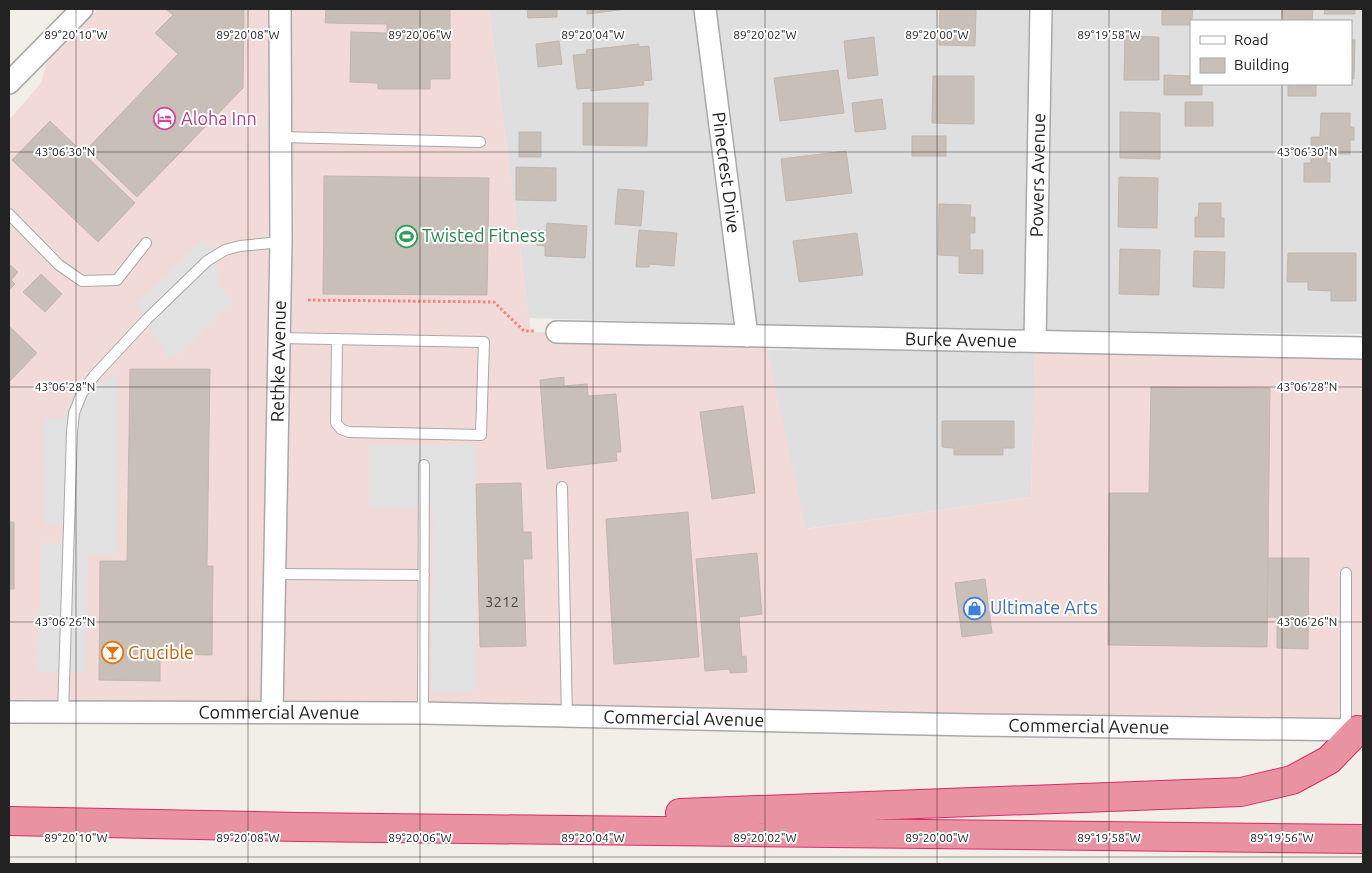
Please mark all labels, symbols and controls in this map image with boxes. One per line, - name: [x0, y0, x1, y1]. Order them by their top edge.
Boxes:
- legend: [1190, 20, 1352, 85]
- text: 89°20'10"W: [44, 28, 108, 41]
- text: 89°20'08"W: [216, 28, 280, 41]
- text: 89°20'06"W: [388, 28, 452, 41]
- text: 89°20'04"W: [561, 28, 625, 41]
- text: 89°20'02"W: [733, 28, 797, 41]
- text: 89°20'00"W: [905, 28, 969, 41]
- text: 89°19'58"W: [1077, 28, 1141, 41]
- text: Road: [1234, 31, 1269, 48]
- text: Building: [1234, 56, 1289, 73]
- hotel icon: Aloha Inn: [153, 107, 177, 131]
- place label: Aloha Inn: [181, 108, 257, 128]
- street label: Pinecrest Drive: [709, 111, 745, 234]
- street label: Powers Avenue: [1026, 113, 1048, 237]
- text: 43°06'30"N: [35, 145, 95, 158]
- text: 43°06'30"N: [1277, 145, 1337, 158]
- sports icon: Twisted Fitness: [394, 224, 418, 248]
- place label: Twisted Fitness: [422, 225, 545, 245]
- street label: Rethke Avenue: [267, 300, 289, 422]
- street label: Burke Avenue: [905, 328, 1017, 350]
- text: 43°06'28"N: [35, 380, 95, 393]
- text: 43°06'28"N: [1277, 380, 1337, 393]
- house number: 3212: [485, 593, 519, 610]
- shop icon: Ultimate Arts: [962, 596, 986, 620]
- place label: Ultimate Arts: [990, 597, 1098, 617]
- text: 43°06'26"N: [35, 615, 95, 628]
- text: 43°06'26"N: [1277, 615, 1337, 628]
- bar icon: Crucible: [100, 641, 124, 665]
- place label: Crucible: [128, 642, 194, 662]
- street label: Commercial Avenue: [199, 701, 359, 722]
- street label: Commercial Avenue: [603, 706, 765, 729]
- street label: Commercial Avenue: [1008, 714, 1169, 737]
- text: 89°20'10"W: [44, 831, 108, 844]
- text: 89°20'08"W: [216, 831, 280, 844]
- text: 89°20'06"W: [388, 831, 452, 844]
- text: 89°20'04"W: [561, 831, 625, 844]
- text: 89°20'02"W: [733, 831, 797, 844]
- text: 89°20'00"W: [905, 831, 969, 844]
- text: 89°19'58"W: [1077, 831, 1141, 844]
- text: 89°19'56"W: [1250, 831, 1314, 844]

